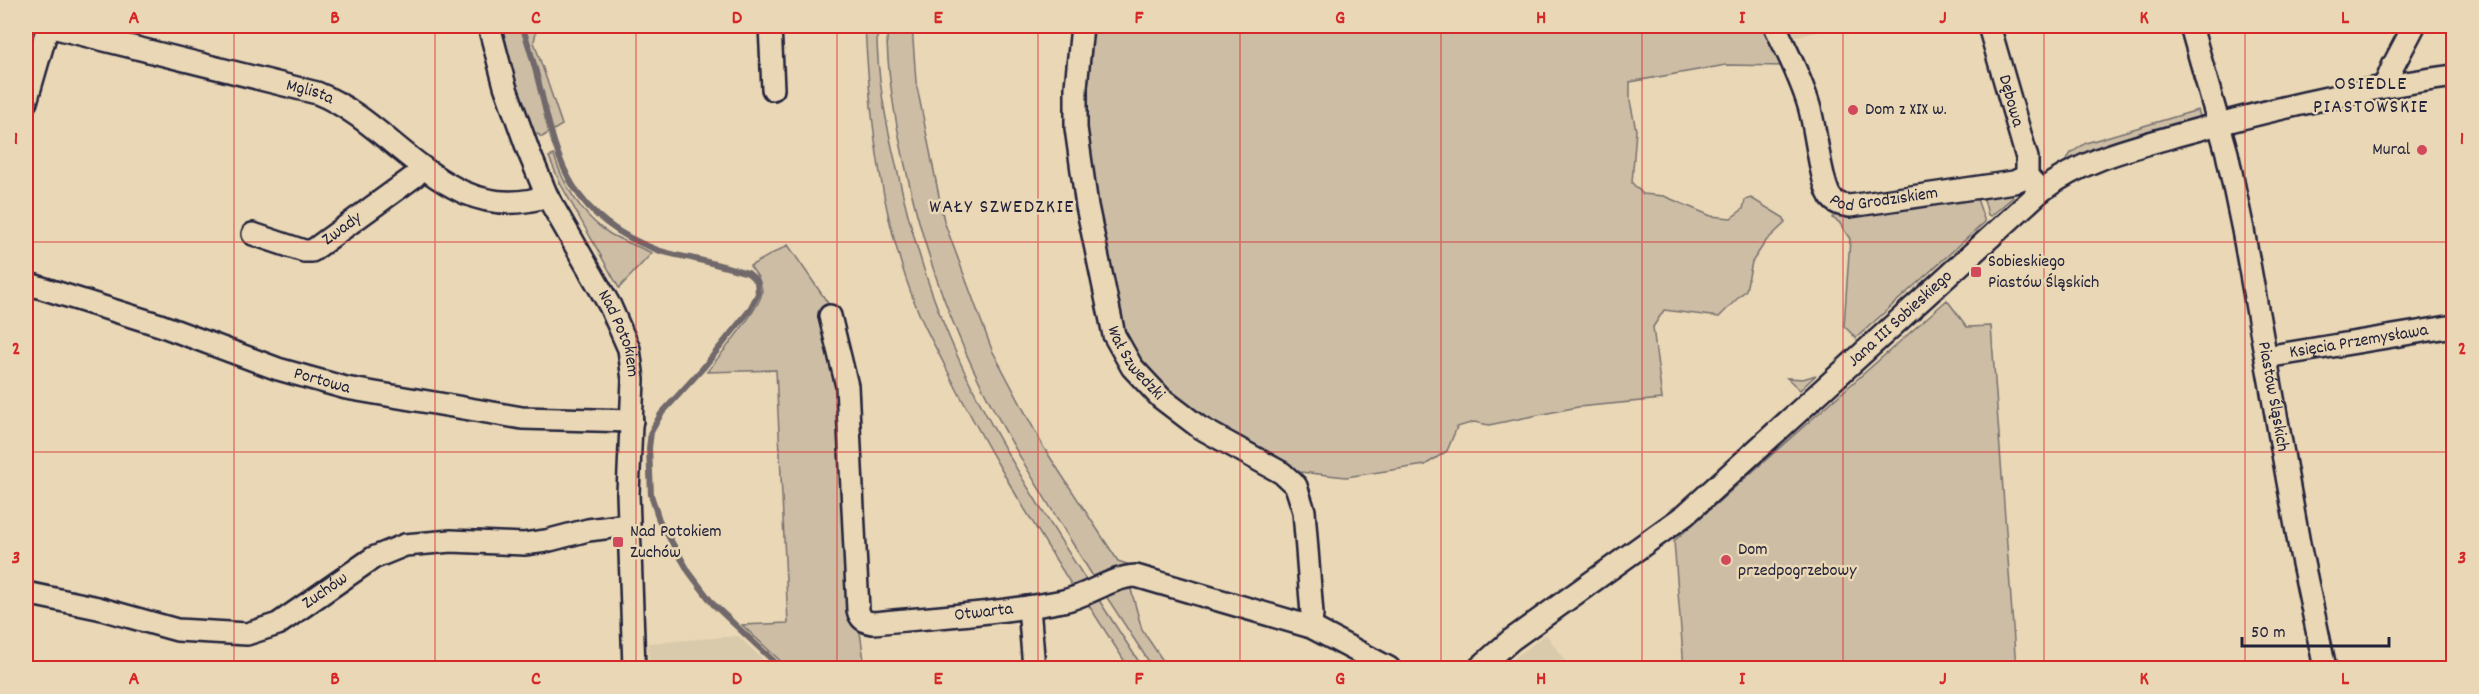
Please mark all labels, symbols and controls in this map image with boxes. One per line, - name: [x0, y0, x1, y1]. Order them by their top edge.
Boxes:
- text: A: [129, 5, 140, 33]
- text: B: [330, 5, 340, 33]
- text: C: [531, 5, 541, 33]
- text: D: [732, 5, 743, 33]
- text: E: [933, 5, 943, 33]
- text: F: [1135, 5, 1145, 33]
- text: G: [1335, 5, 1345, 33]
- text: H: [1536, 5, 1546, 33]
- text: I: [1739, 5, 1746, 33]
- text: J: [1939, 5, 1947, 33]
- text: K: [2139, 5, 2149, 33]
- text: L: [2341, 5, 2350, 33]
- district label: OSIEDLE PIASTOWSKIE: [2313, 71, 2429, 122]
- street label: Dębowa: [1991, 72, 2030, 130]
- street label: Mglista: [283, 73, 339, 112]
- place label: Dom z XIX w.: [1865, 98, 1947, 123]
- marker: Dom z XIX w.: [1846, 103, 1860, 117]
- text: 1: [14, 126, 18, 154]
- text: 1: [2460, 126, 2464, 154]
- place label: Mural: [2372, 138, 2411, 163]
- marker: Mural: [2415, 143, 2429, 157]
- street label: Pod Grodziskiem: [1823, 181, 1940, 219]
- district label: WAŁY SZWEDZKIE: [929, 194, 1075, 222]
- street label: Zwady: [317, 206, 368, 252]
- place label: Sobieskiego Piastów Śląskich: [1988, 250, 2099, 296]
- street label: Jana III Sobieskiego: [1842, 265, 1958, 373]
- marker: Sobieskiego Piastów Śląskich: [1969, 265, 1983, 279]
- street label: Nad Potokiem: [591, 285, 645, 379]
- street label: Księcia Przemysława: [2288, 318, 2430, 365]
- street label: Wał Szwedzki: [1100, 324, 1170, 406]
- text: 2: [12, 336, 20, 364]
- text: 2: [2458, 336, 2466, 364]
- street label: Piastów Śląskich: [2251, 340, 2295, 454]
- street label: Portowa: [291, 361, 354, 401]
- place label: Nad Potokiem Zuchów: [630, 520, 722, 566]
- marker: Nad Potokiem Zuchów: [611, 535, 625, 549]
- place label: Dom przedpogrzebowy: [1738, 538, 1857, 584]
- text: 3: [12, 545, 20, 573]
- text: 3: [2458, 545, 2466, 573]
- marker: Dom przedpogrzebowy: [1719, 553, 1733, 567]
- street label: Zuchów: [297, 566, 353, 616]
- street label: Otwarta: [953, 597, 1015, 628]
- scale bar: [2242, 610, 2389, 648]
- text: 50 m: [2251, 621, 2286, 646]
- text: A: [129, 666, 140, 694]
- text: B: [330, 666, 340, 694]
- text: C: [531, 666, 541, 694]
- text: D: [732, 666, 743, 694]
- text: E: [933, 666, 943, 694]
- text: F: [1135, 666, 1145, 694]
- text: G: [1335, 666, 1345, 694]
- text: H: [1536, 666, 1546, 694]
- text: I: [1739, 666, 1746, 694]
- text: J: [1939, 666, 1947, 694]
- text: K: [2139, 666, 2149, 694]
- text: L: [2341, 666, 2350, 694]

